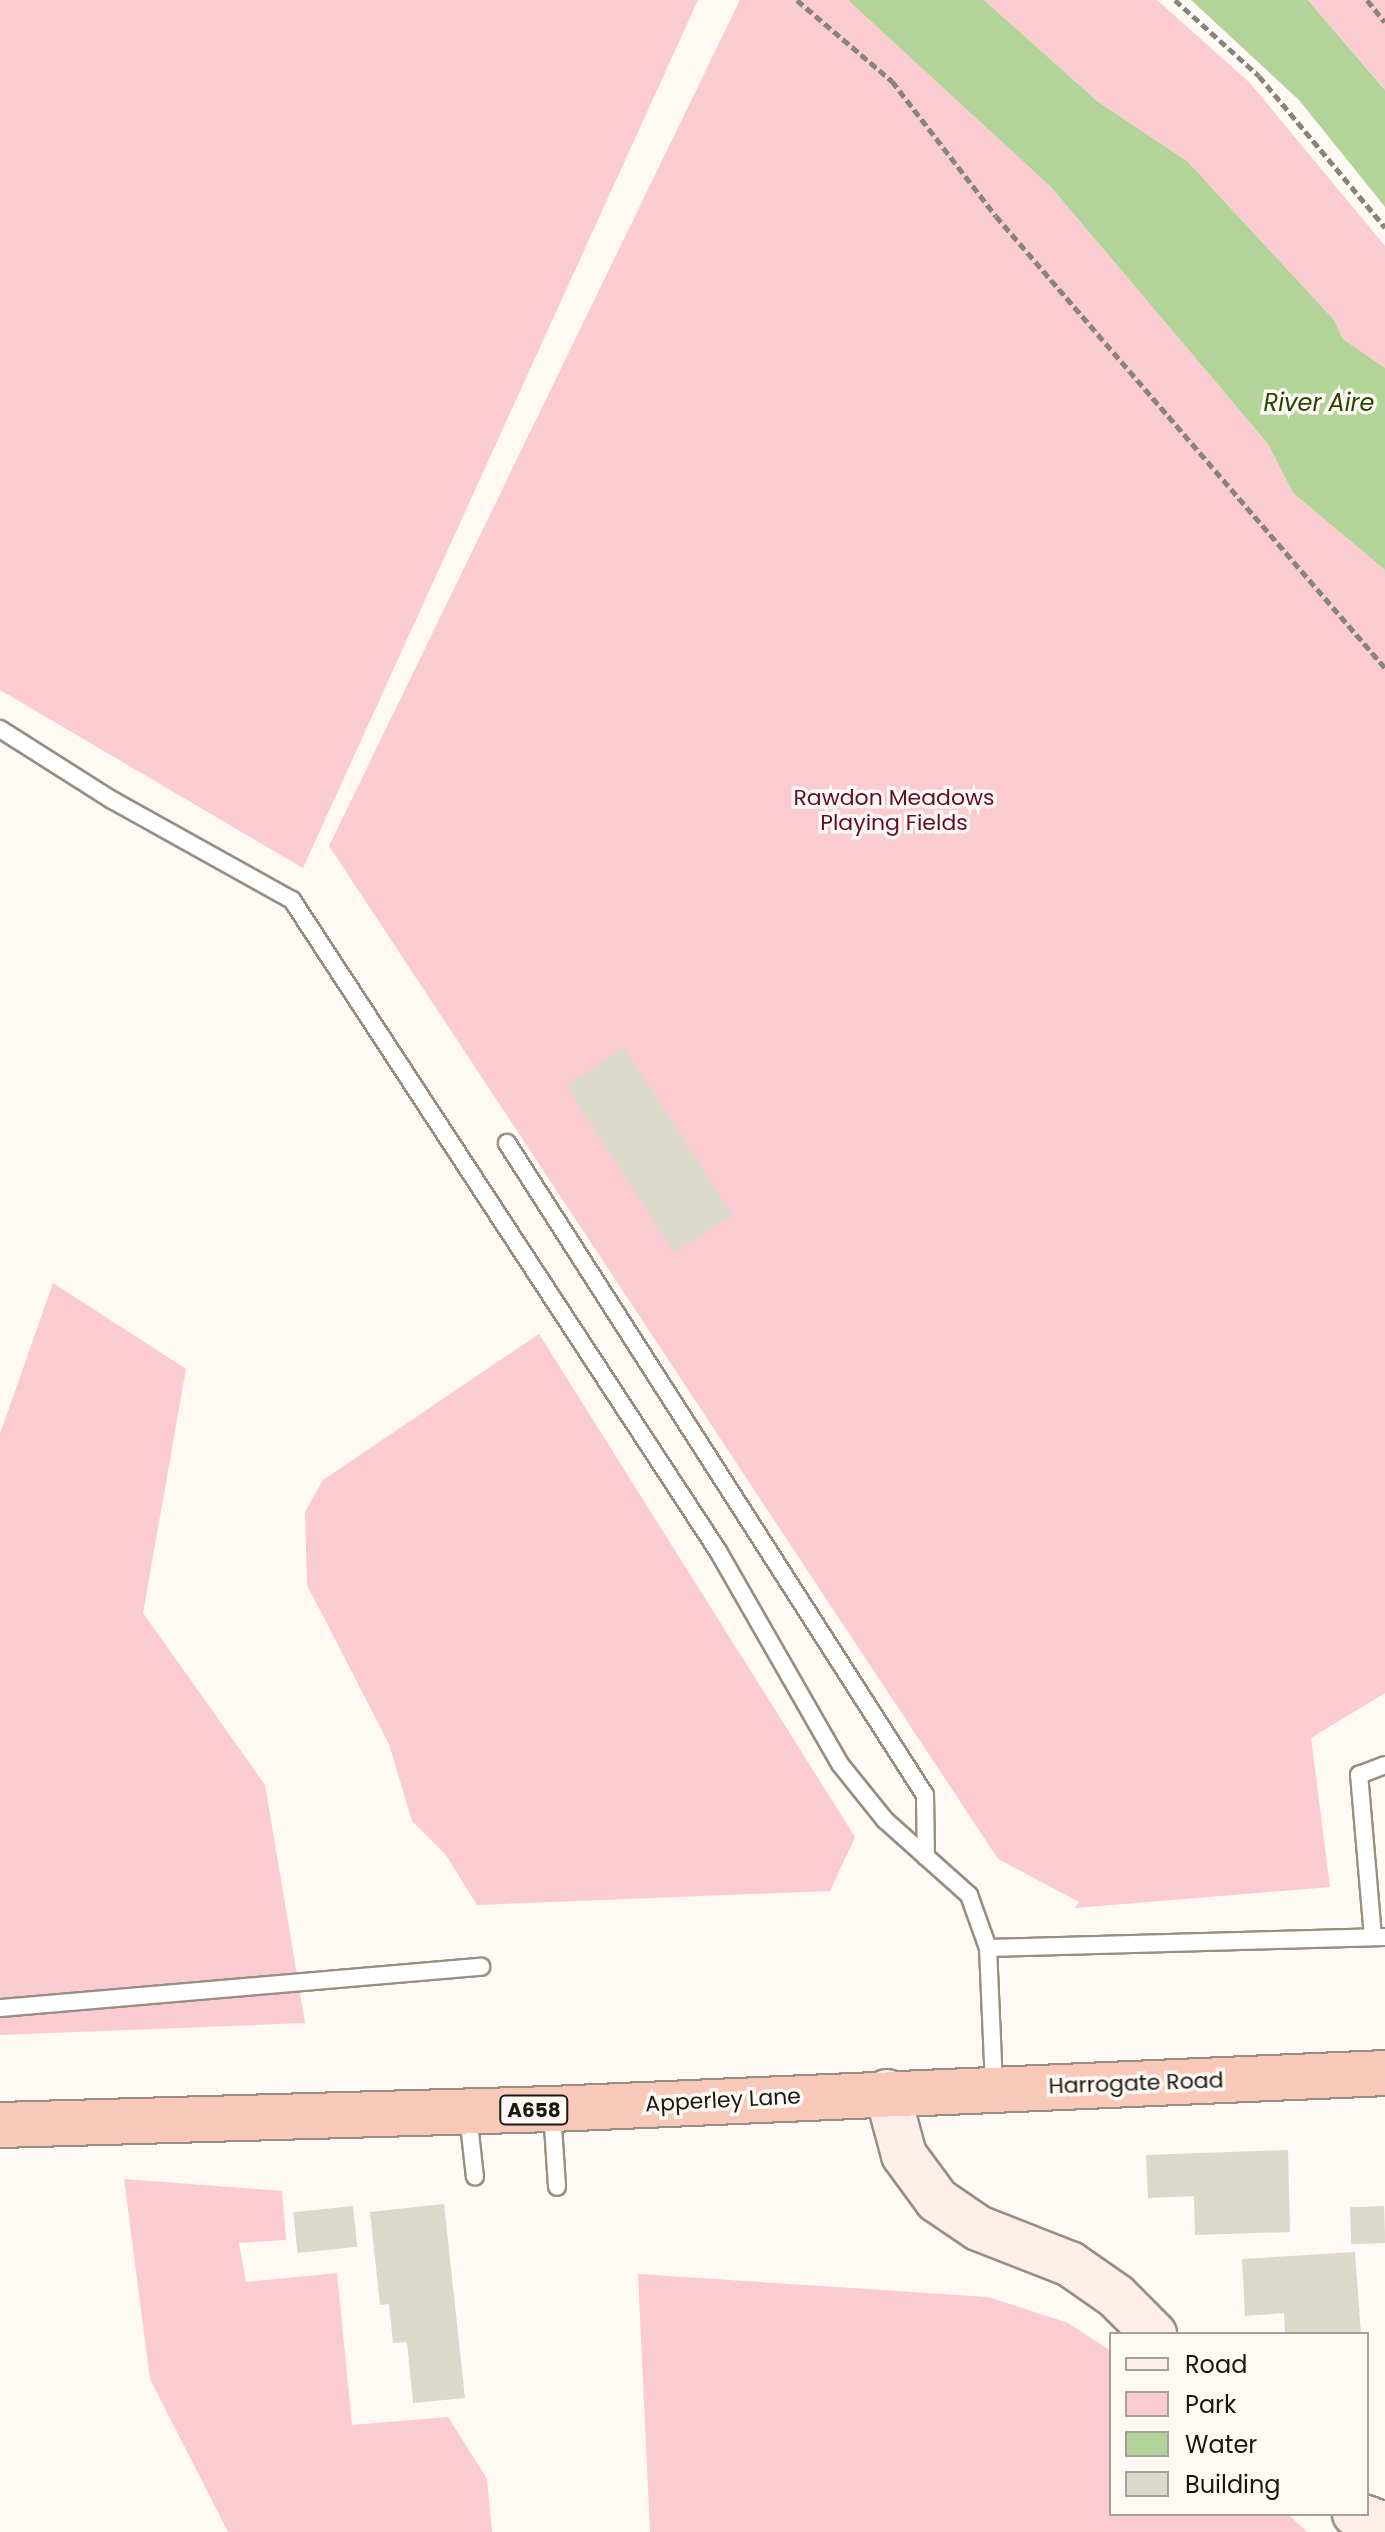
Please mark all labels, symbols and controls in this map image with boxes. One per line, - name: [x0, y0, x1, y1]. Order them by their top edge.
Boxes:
- water label: River Aire: [1264, 389, 1374, 417]
- park label: Rawdon Meadows Playing Fields: [793, 784, 995, 836]
- street label: Harrogate Road: [1048, 2067, 1224, 2099]
- street label: Apperley Lane: [645, 2083, 801, 2117]
- road number: A658: [498, 2094, 570, 2126]
- legend: [1109, 2332, 1369, 2516]
- text: Road: [1185, 2348, 1247, 2381]
- text: Park: [1185, 2388, 1236, 2421]
- text: Water: [1185, 2428, 1257, 2461]
- text: Building: [1185, 2468, 1281, 2501]

